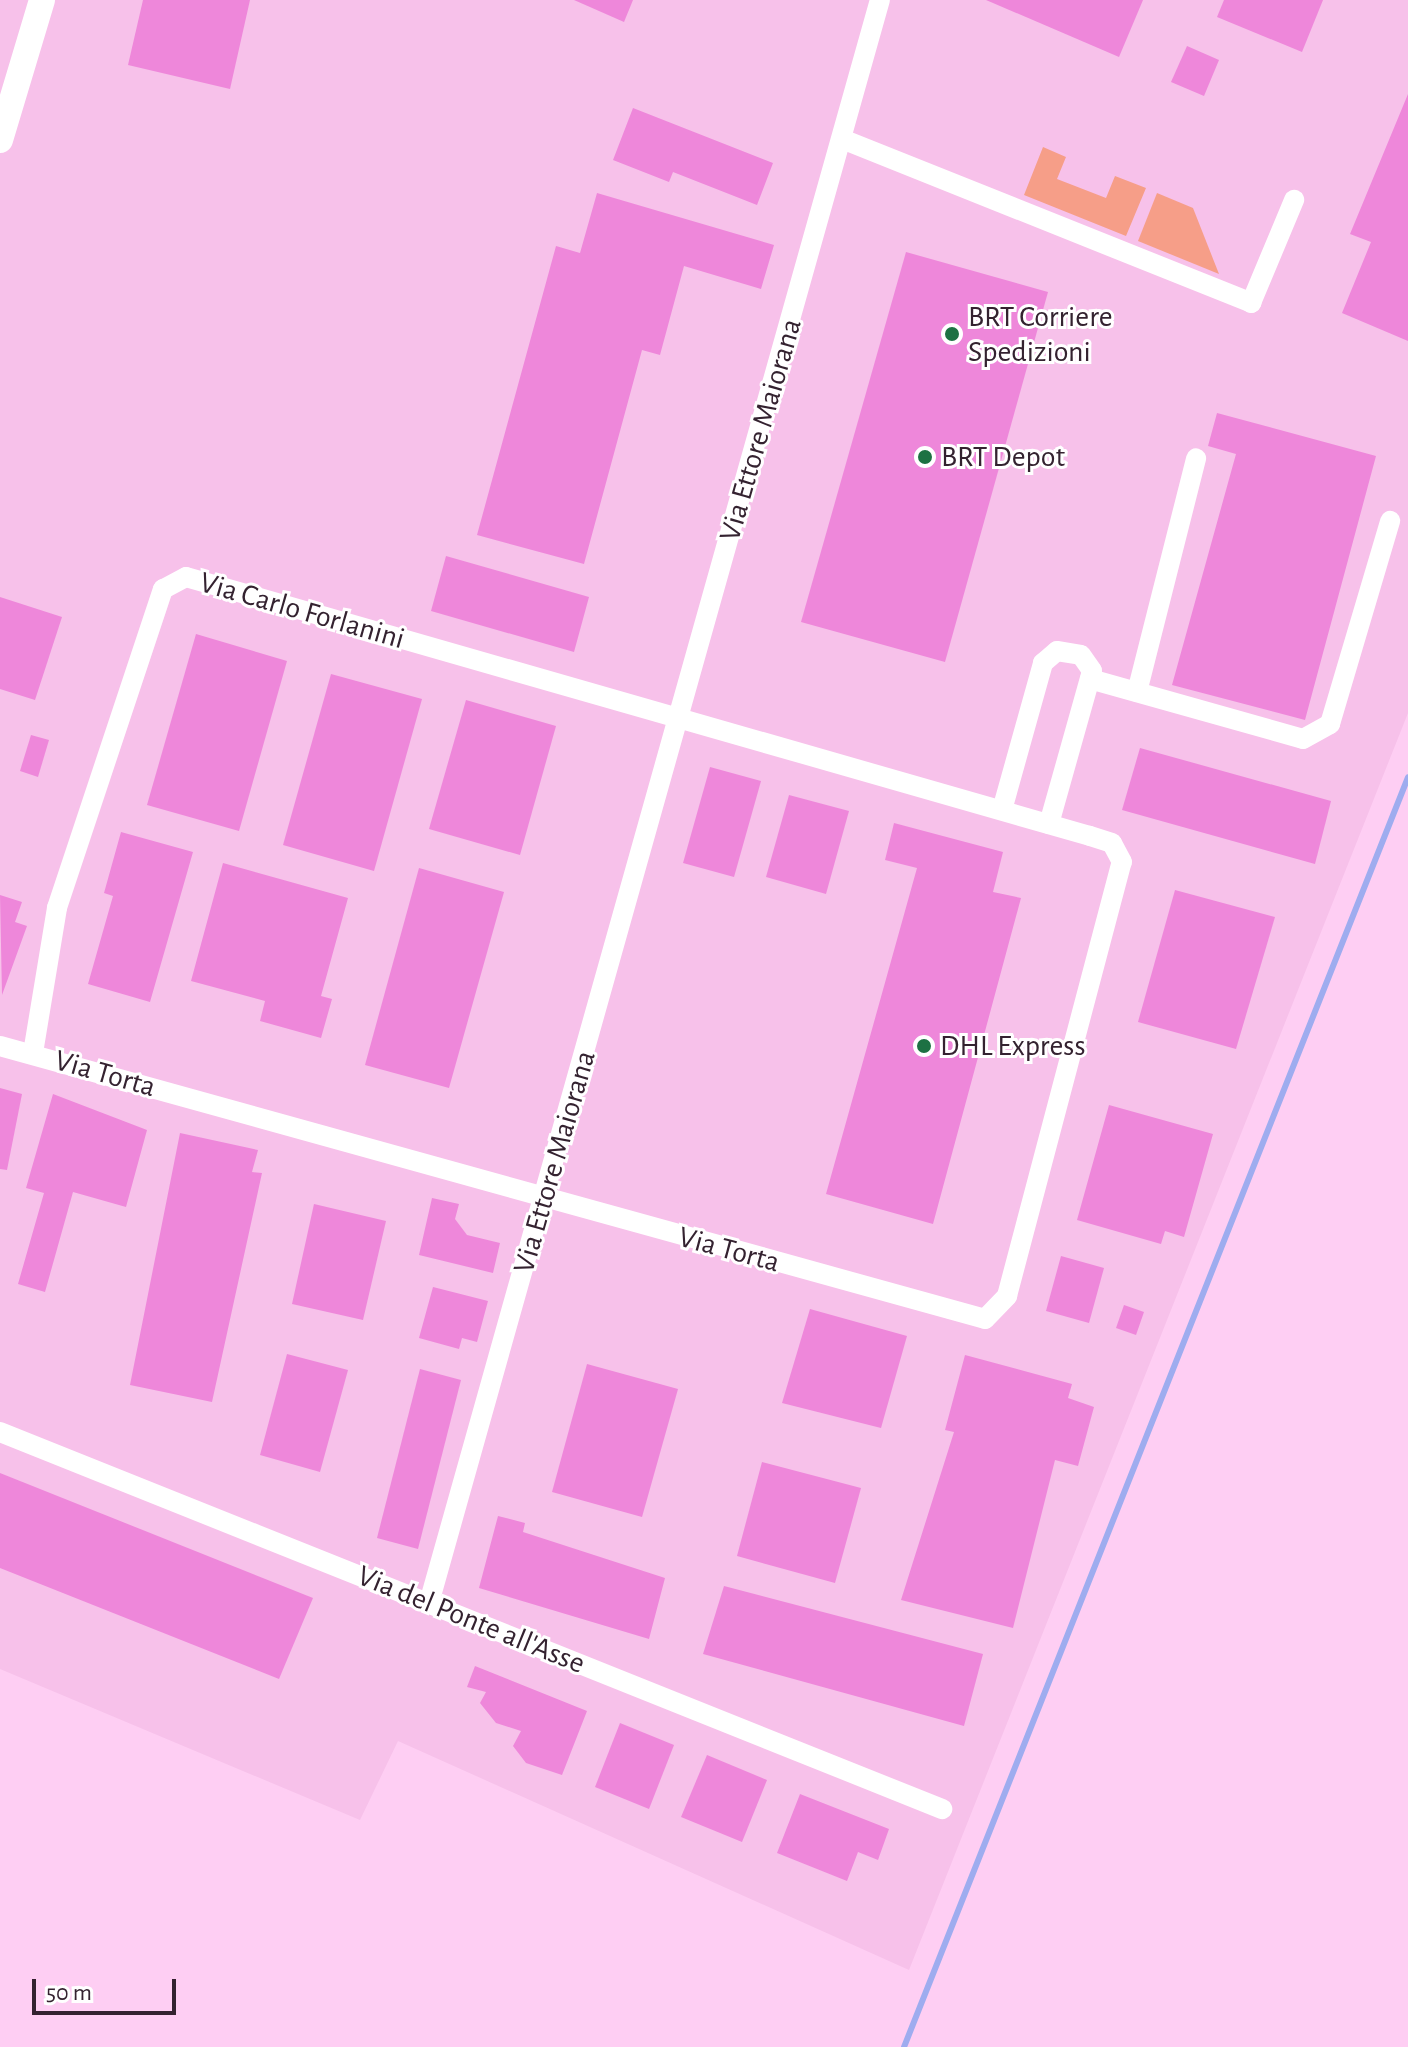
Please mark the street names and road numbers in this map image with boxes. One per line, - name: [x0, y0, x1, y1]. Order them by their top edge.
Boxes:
- street label: Via Ettore Maiorana: [712, 315, 810, 545]
- street label: Via Carlo Forlanini: [195, 565, 409, 657]
- street label: Via Torta: [50, 1042, 160, 1106]
- street label: Via Ettore Maiorana: [506, 1047, 604, 1277]
- street label: Via Torta: [674, 1219, 784, 1281]
- street label: Via del Ponte all'Asse: [352, 1558, 590, 1682]

